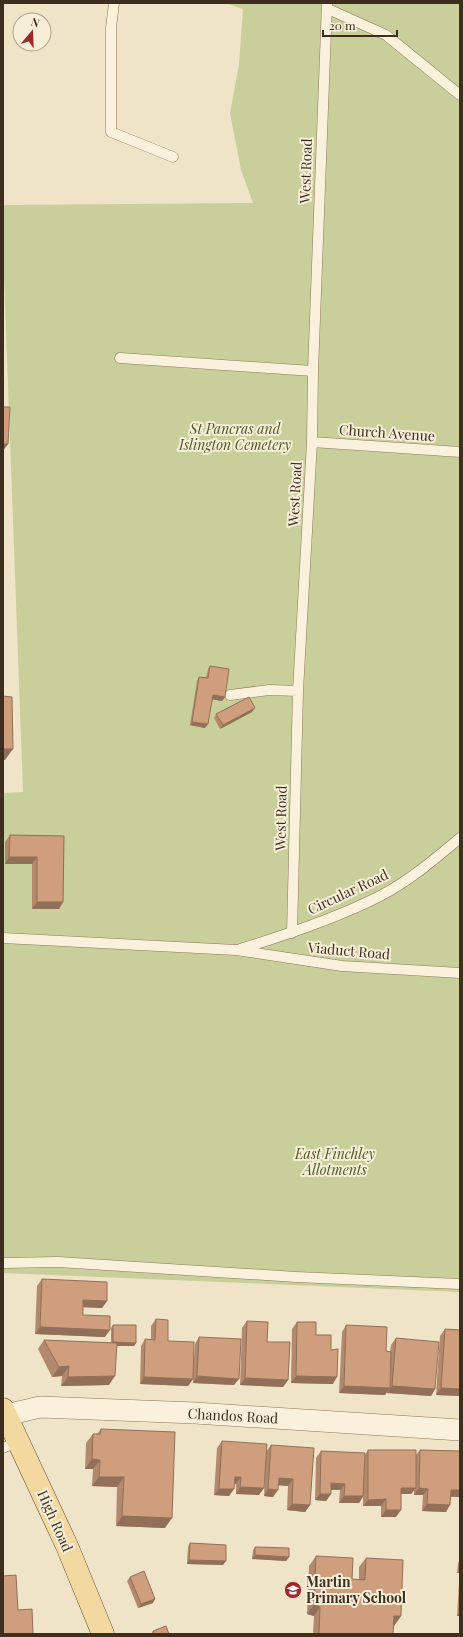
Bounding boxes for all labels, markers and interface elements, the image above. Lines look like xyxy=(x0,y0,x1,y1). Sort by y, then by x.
north arrow xyxy=(12,12,52,52)
scale bar xyxy=(323,12,397,38)
text: N xyxy=(29,14,42,30)
text: 20 m xyxy=(329,17,356,33)
street label: West Road xyxy=(295,138,316,205)
park label: St Pancras and Islington Cemetery xyxy=(178,419,291,454)
street label: Church Avenue xyxy=(338,420,436,445)
street label: West Road xyxy=(283,461,306,528)
street label: West Road xyxy=(270,785,291,852)
street label: Circular Road xyxy=(304,865,391,919)
street label: Viaduct Road xyxy=(306,937,391,964)
park label: East Finchley Allotments xyxy=(294,1144,375,1179)
street label: Chandos Road xyxy=(187,1404,279,1427)
street label: High Road xyxy=(33,1487,77,1555)
place label: Martin Primary School xyxy=(306,1572,407,1607)
school or university icon: Martin Primary School xyxy=(283,1580,303,1600)

